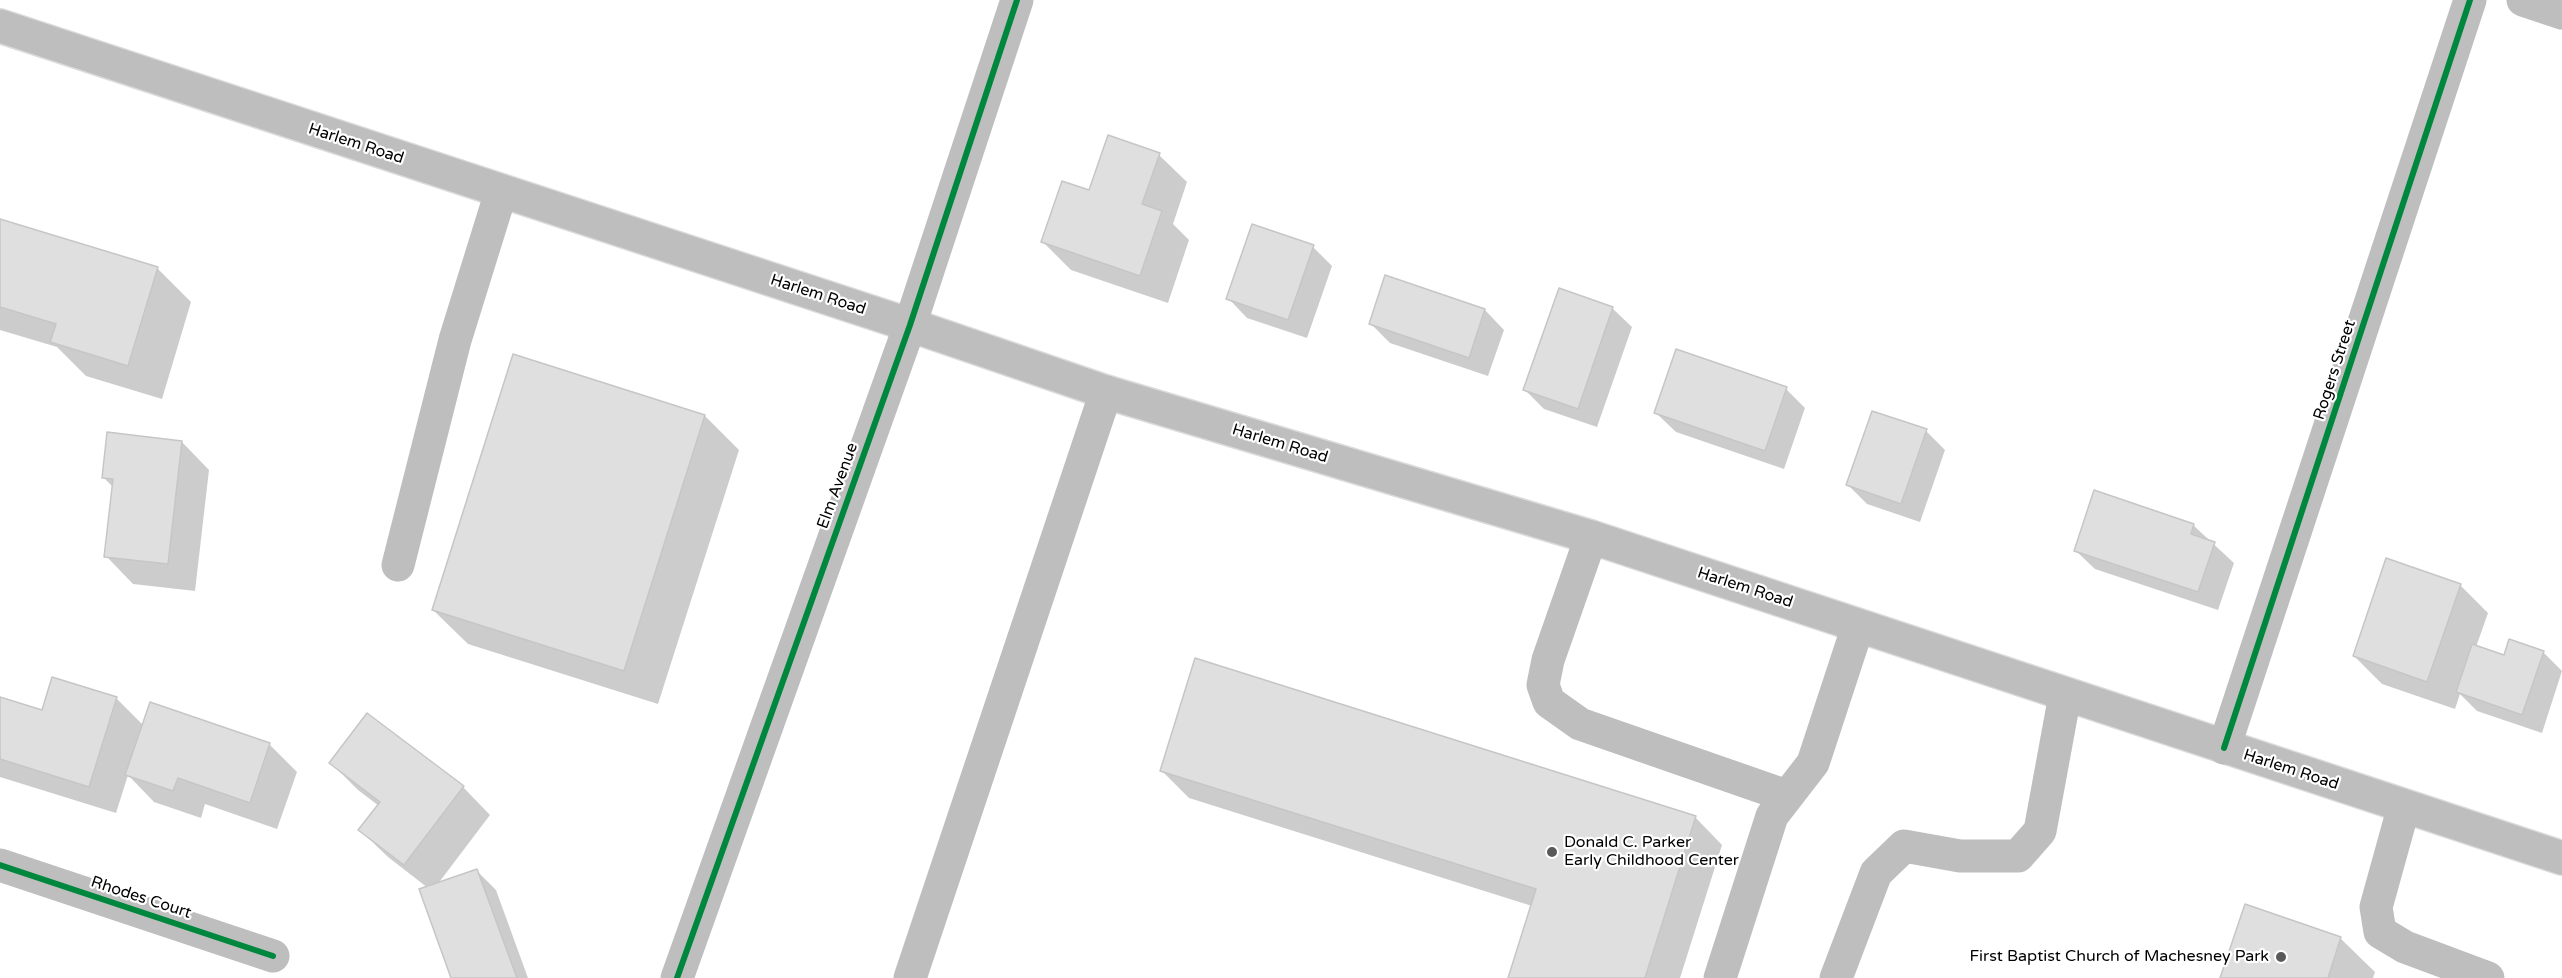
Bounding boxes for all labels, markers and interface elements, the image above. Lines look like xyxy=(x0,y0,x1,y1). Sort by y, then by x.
street label: Harlem Road xyxy=(306,120,406,168)
street label: Harlem Road xyxy=(768,271,868,319)
street label: Rogers Street xyxy=(2310,318,2360,422)
street label: Harlem Road xyxy=(1230,420,1330,468)
street label: Elm Avenue xyxy=(814,440,862,532)
street label: Harlem Road xyxy=(1695,564,1795,612)
street label: Harlem Road xyxy=(2241,746,2341,794)
place label: Donald C. Parker Early Childhood Center xyxy=(1564,833,1739,871)
marker: Donald C. Parker Early Childhood Center xyxy=(1545,845,1559,859)
street label: Rhodes Court xyxy=(88,873,194,923)
place label: First Baptist Church of Machesney Park xyxy=(1969,947,2269,967)
marker: First Baptist Church of Machesney Park xyxy=(2274,950,2288,964)

